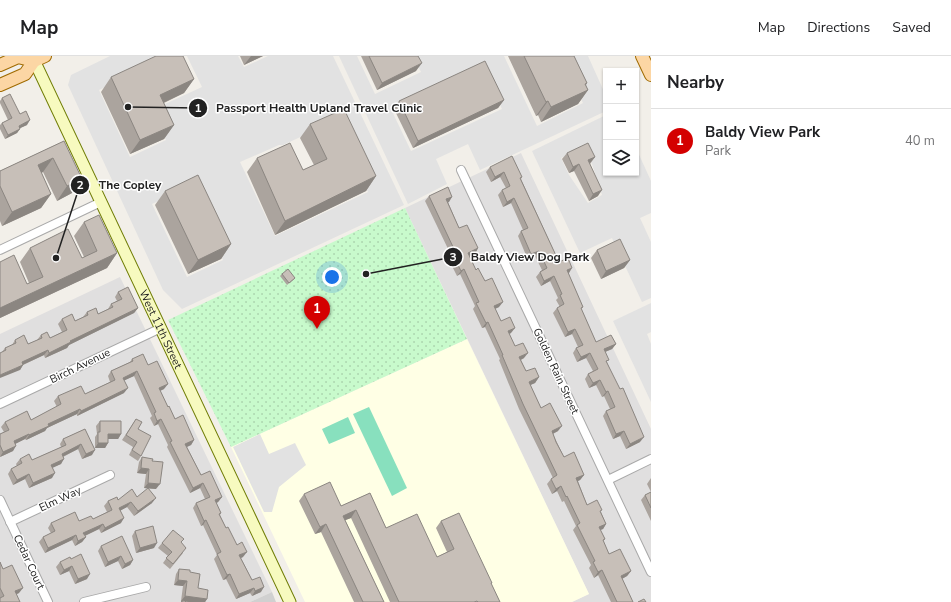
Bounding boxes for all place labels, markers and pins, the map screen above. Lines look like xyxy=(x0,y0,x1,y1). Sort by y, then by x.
callout: Passport Health Upland Travel Clinic xyxy=(188,96,430,120)
callout: The Copley xyxy=(70,173,169,197)
callout: Baldy View Dog Park xyxy=(443,245,598,269)
pin: 1 xyxy=(304,296,330,329)

